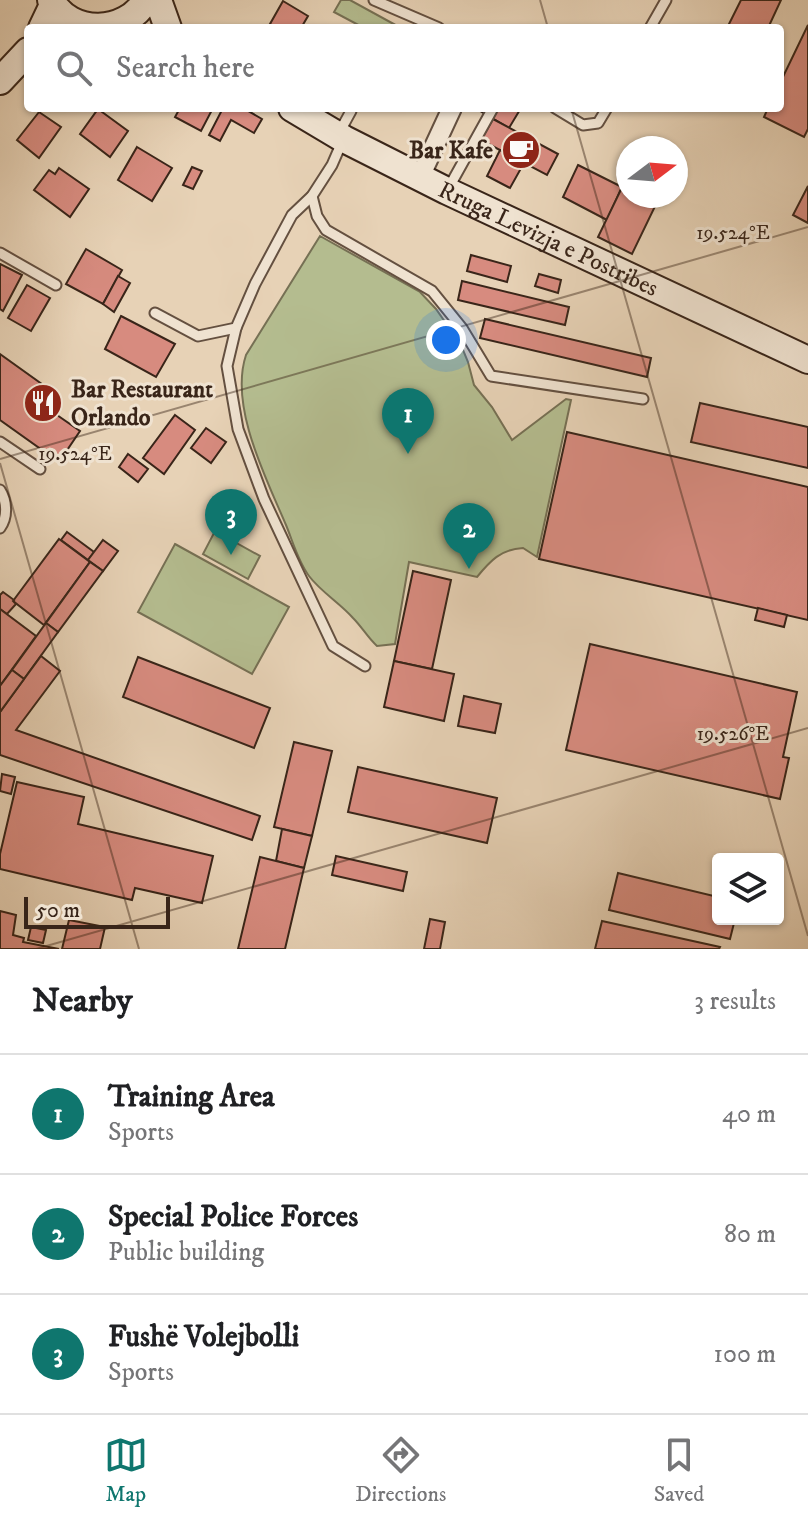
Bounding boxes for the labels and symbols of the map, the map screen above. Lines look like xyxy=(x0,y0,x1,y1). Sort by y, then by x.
cafe icon: Bar Kafe xyxy=(500,129,542,171)
place label: Bar Kafe xyxy=(409,136,493,166)
north arrow xyxy=(616,136,688,208)
street label: Rruga Levizja e Postribes xyxy=(433,175,663,304)
text: 19.524°E xyxy=(696,221,770,246)
your location xyxy=(426,320,466,360)
place label: Bar Restaurant Orlando xyxy=(71,375,213,433)
restaurant icon: Bar Restaurant Orlando xyxy=(22,382,64,424)
pin: 1 xyxy=(382,388,434,454)
text: 19.524°E xyxy=(38,442,112,467)
pin: 3 xyxy=(205,489,257,555)
pin: 2 xyxy=(443,503,495,569)
text: 19.526°E xyxy=(697,722,769,747)
scale bar xyxy=(24,893,170,929)

